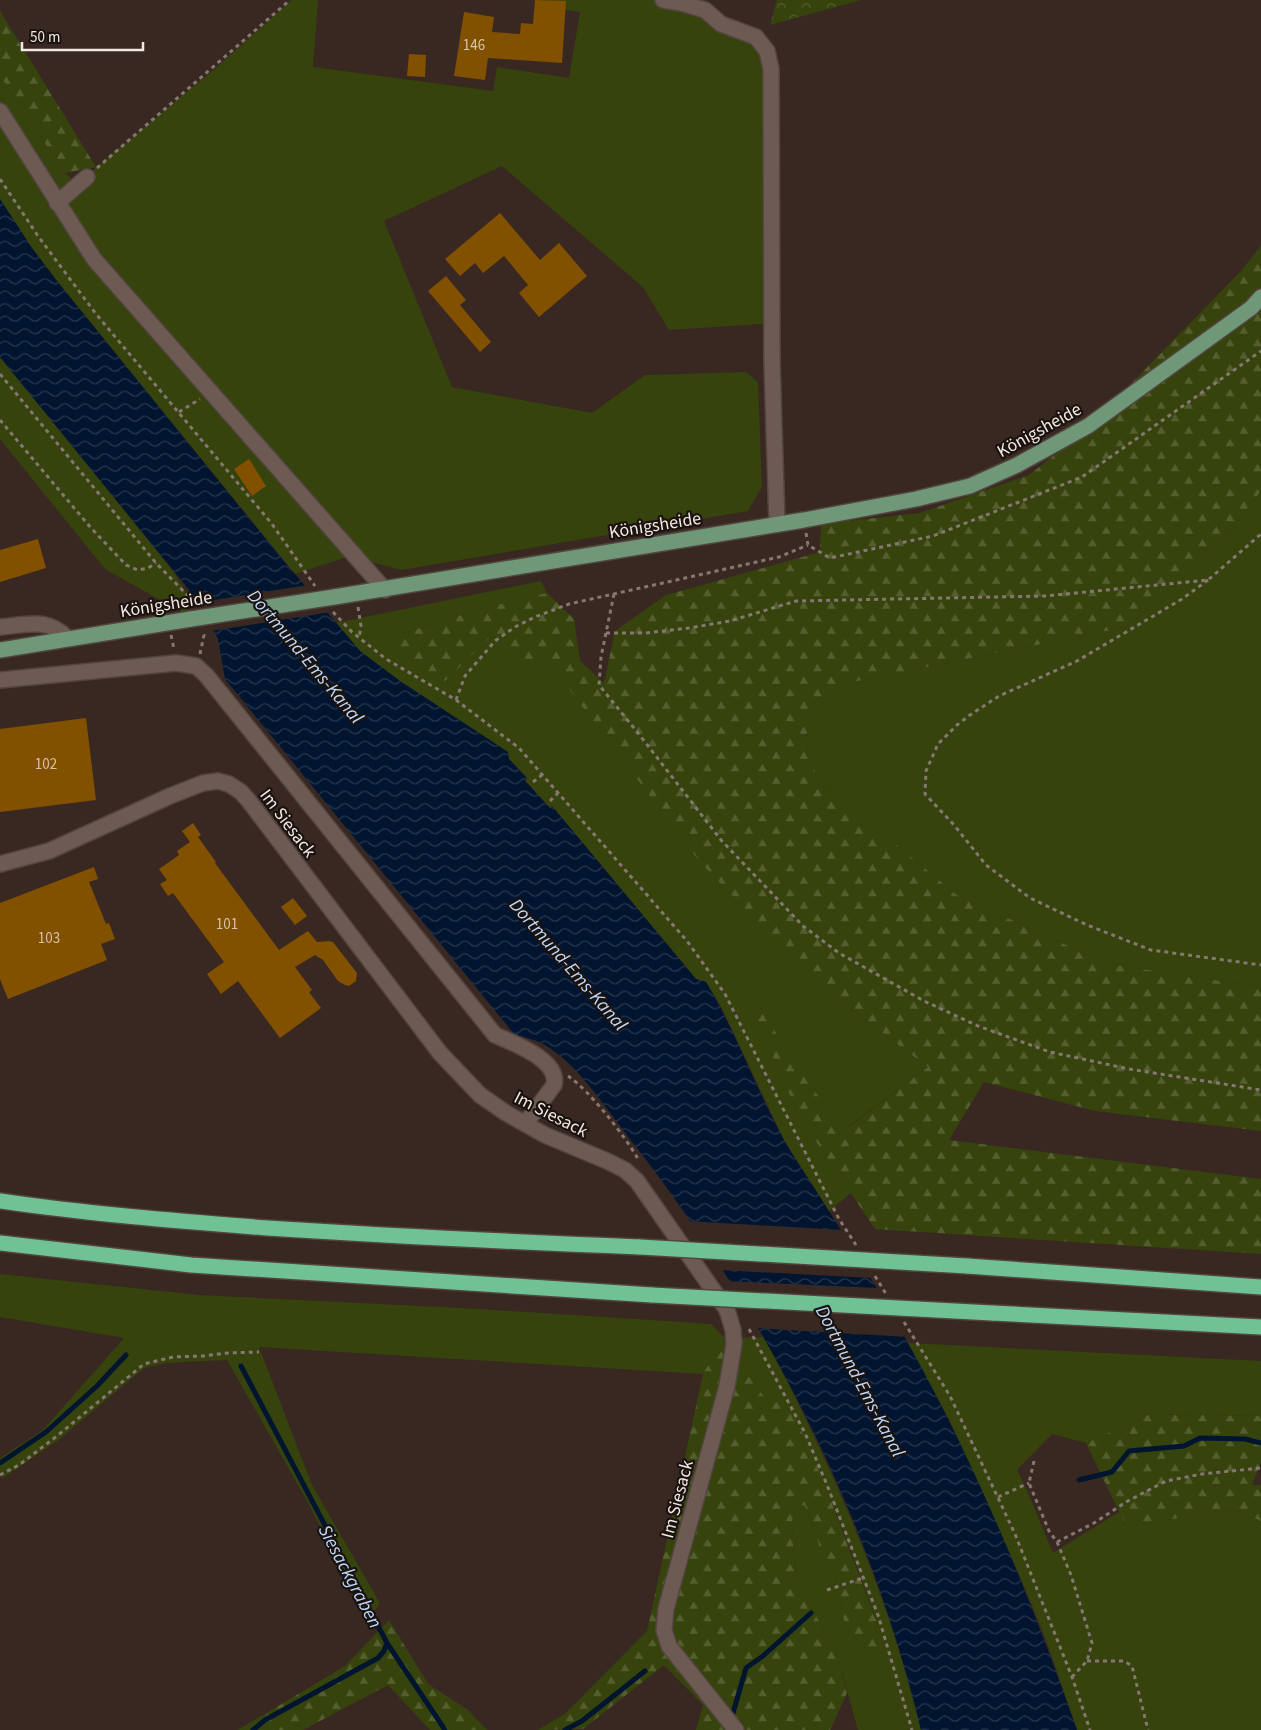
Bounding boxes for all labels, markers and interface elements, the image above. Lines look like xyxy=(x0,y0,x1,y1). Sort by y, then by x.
scale bar xyxy=(22,20,144,52)
text: 50 m xyxy=(30,27,60,48)
house number: 146 xyxy=(463,35,485,56)
street label: Königsheide xyxy=(993,397,1086,464)
street label: Königsheide xyxy=(607,506,703,545)
water label: Dortmund-Ems-Kanal xyxy=(240,584,369,730)
street label: Königsheide xyxy=(118,585,214,624)
house number: 102 xyxy=(35,754,57,775)
street label: Im Siesack xyxy=(254,784,322,863)
water label: Dortmund-Ems-Kanal xyxy=(503,893,633,1038)
house number: 101 xyxy=(216,914,238,935)
house number: 103 xyxy=(38,928,60,949)
street label: Im Siesack xyxy=(509,1085,592,1144)
water label: Dortmund-Ems-Kanal xyxy=(808,1301,911,1463)
street label: Im Siesack xyxy=(655,1457,700,1541)
water label: Siesackgraben xyxy=(311,1520,388,1633)

